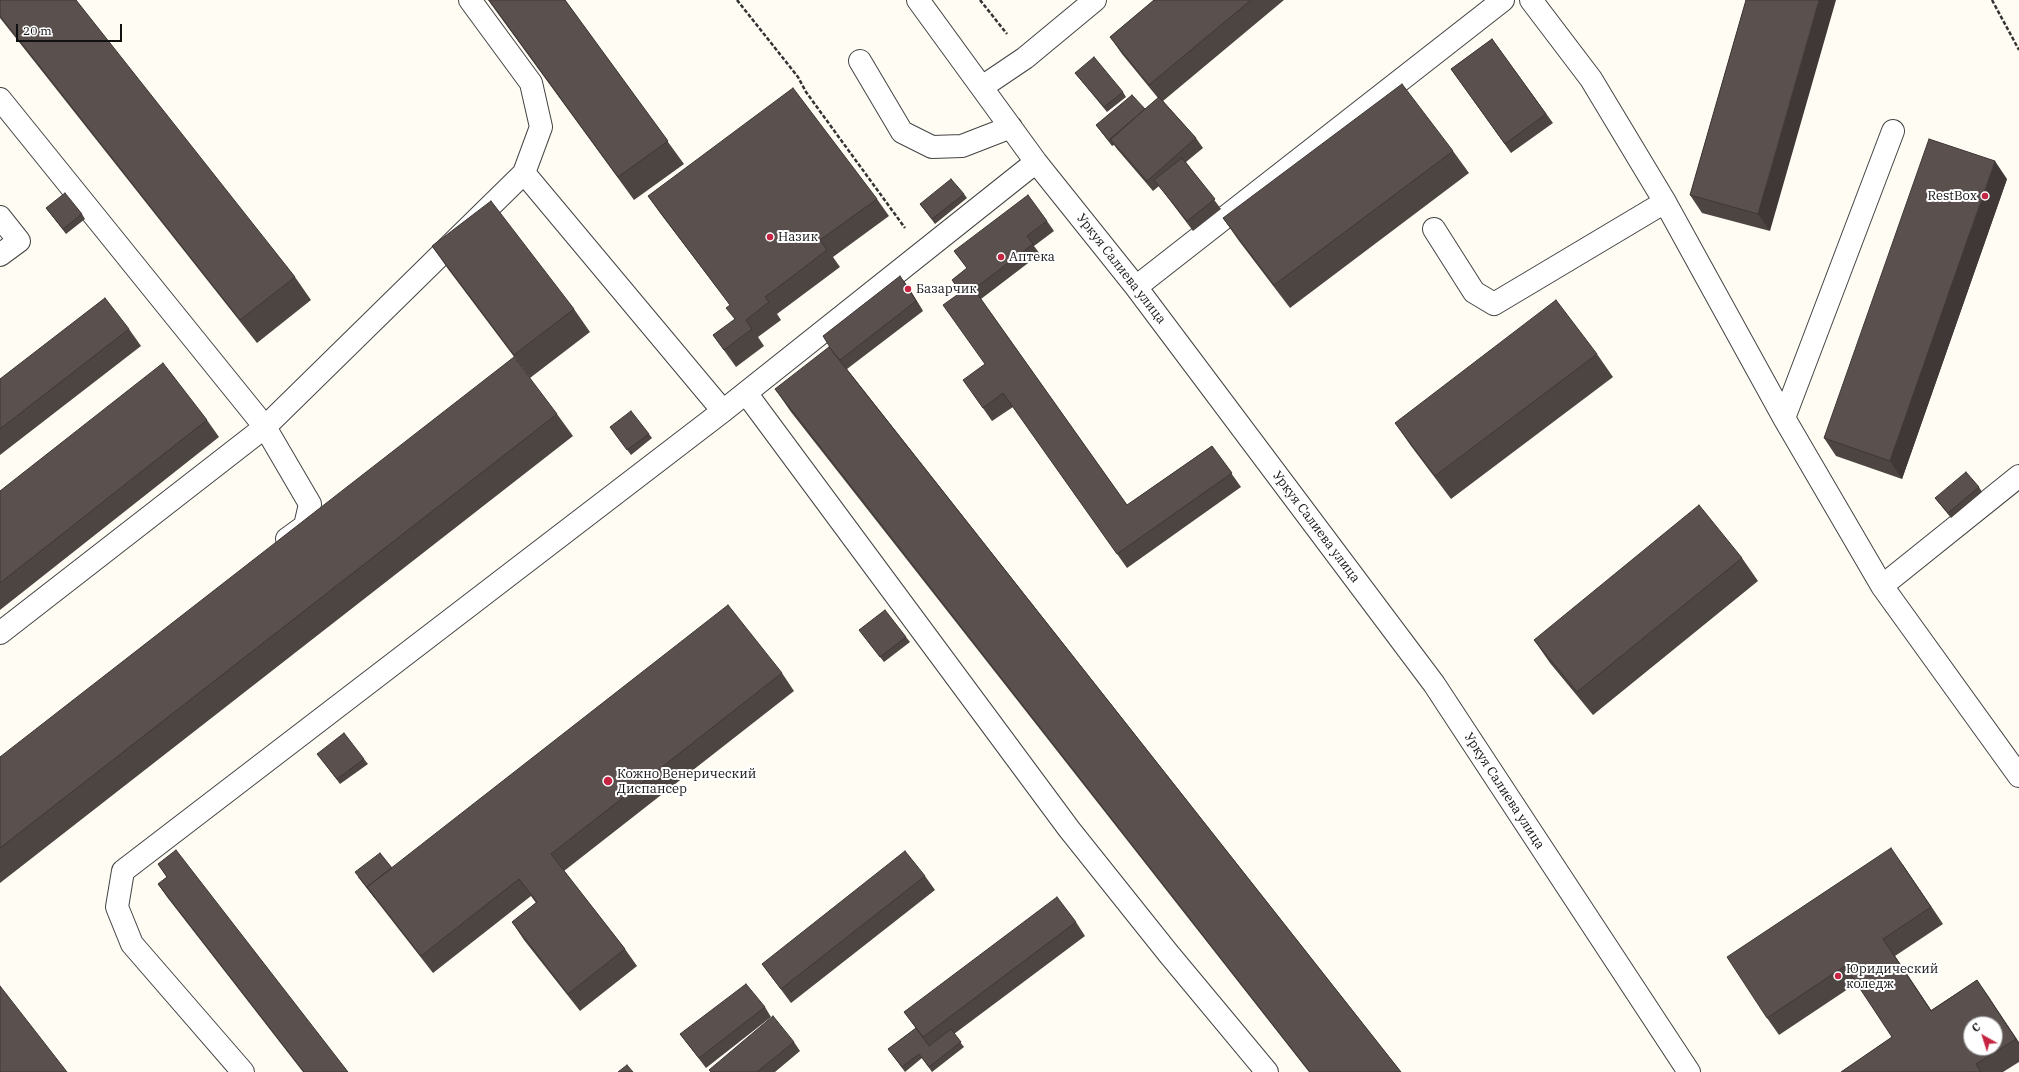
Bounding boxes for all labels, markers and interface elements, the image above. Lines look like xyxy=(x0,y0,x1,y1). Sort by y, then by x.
scale bar xyxy=(18,16,124,42)
text: 20 m xyxy=(23,23,52,38)
place label: RestBox xyxy=(1928,188,1977,204)
marker: RestBox xyxy=(1980,191,1990,201)
street label: Уркуя Салиева улица xyxy=(1073,211,1169,327)
place label: Назик xyxy=(778,229,818,245)
marker: Назик xyxy=(765,232,775,242)
place label: Аптека xyxy=(1009,249,1055,265)
marker: Аптека xyxy=(996,252,1006,262)
place label: Базарчик xyxy=(916,281,977,297)
marker: Базарчик xyxy=(903,284,913,294)
street label: Уркуя Салиева улица xyxy=(1269,468,1363,586)
street label: Уркуя Салиева улица xyxy=(1461,730,1547,852)
place label: Кожно Венерический Диспансер xyxy=(617,766,756,797)
marker: Кожно Венерический Диспансер xyxy=(602,775,614,787)
place label: Юридический коледж xyxy=(1846,961,1938,992)
marker: Юридический коледж xyxy=(1833,971,1843,981)
north arrow xyxy=(1963,1016,2003,1056)
text: С xyxy=(1969,1020,1983,1035)

